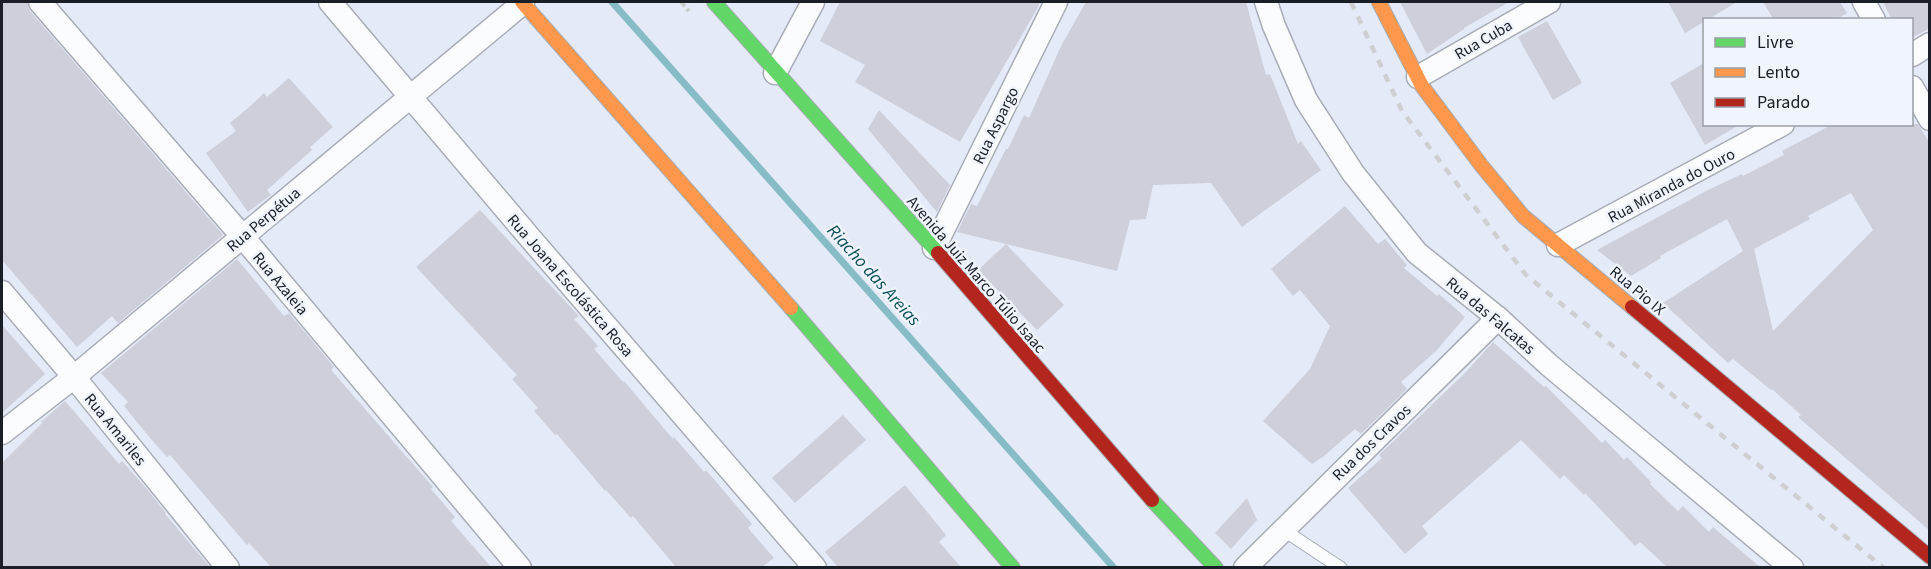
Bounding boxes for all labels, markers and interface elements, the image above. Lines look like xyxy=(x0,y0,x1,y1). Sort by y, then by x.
street label: Rua Cuba xyxy=(1451,14,1516,65)
legend xyxy=(1703,18,1913,126)
text: Livre xyxy=(1757,30,1794,55)
text: Lento xyxy=(1757,60,1800,85)
street label: Rua Aspargo xyxy=(968,83,1024,168)
text: Parado xyxy=(1757,90,1810,115)
street label: Rua Miranda do Ouro xyxy=(1604,143,1739,229)
street label: Rua Perpétua xyxy=(222,182,305,257)
street label: Avenida Juiz Marco Túlio Isaac xyxy=(902,191,1051,358)
street label: Rua Joana Escolástica Rosa xyxy=(502,210,638,362)
water label: Riacho das Areias xyxy=(821,219,926,332)
street label: Rua Azaleia xyxy=(247,247,313,320)
street label: Rua Pio IX xyxy=(1605,261,1670,321)
street label: Rua das Falcatas xyxy=(1441,272,1540,360)
street label: Rua Amariles xyxy=(79,389,151,471)
street label: Rua dos Cravos xyxy=(1328,399,1416,486)

